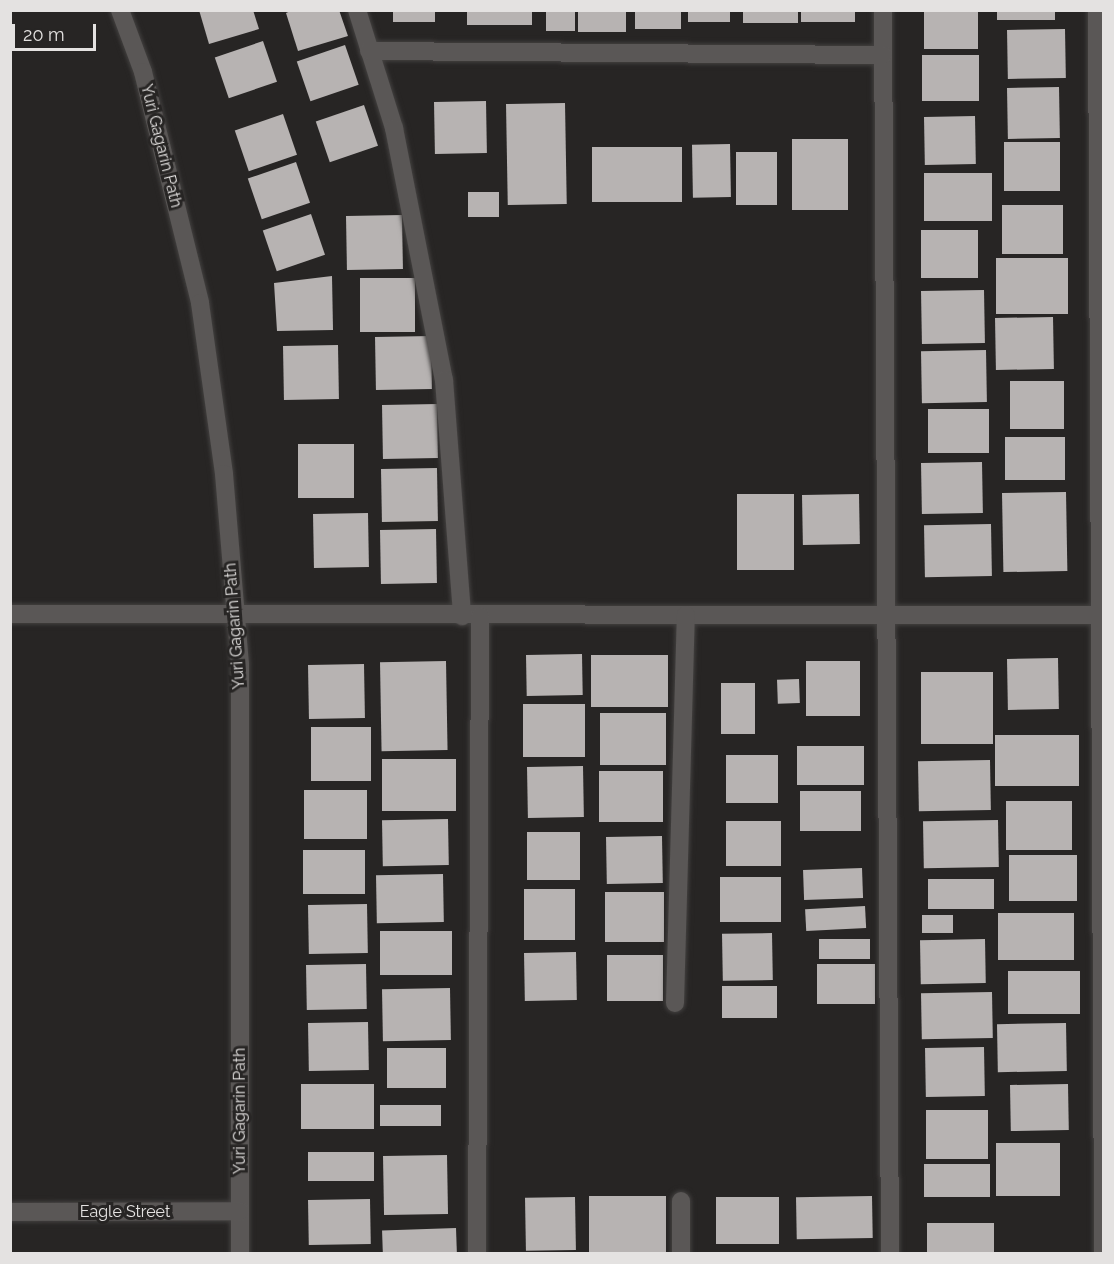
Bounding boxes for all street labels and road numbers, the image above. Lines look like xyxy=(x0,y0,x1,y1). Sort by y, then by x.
street label: Yuri Gagarin Path xyxy=(136,82,186,210)
street label: Yuri Gagarin Path xyxy=(221,562,249,690)
street label: Yuri Gagarin Path xyxy=(230,1048,250,1174)
street label: Eagle Street xyxy=(80,1202,170,1222)

